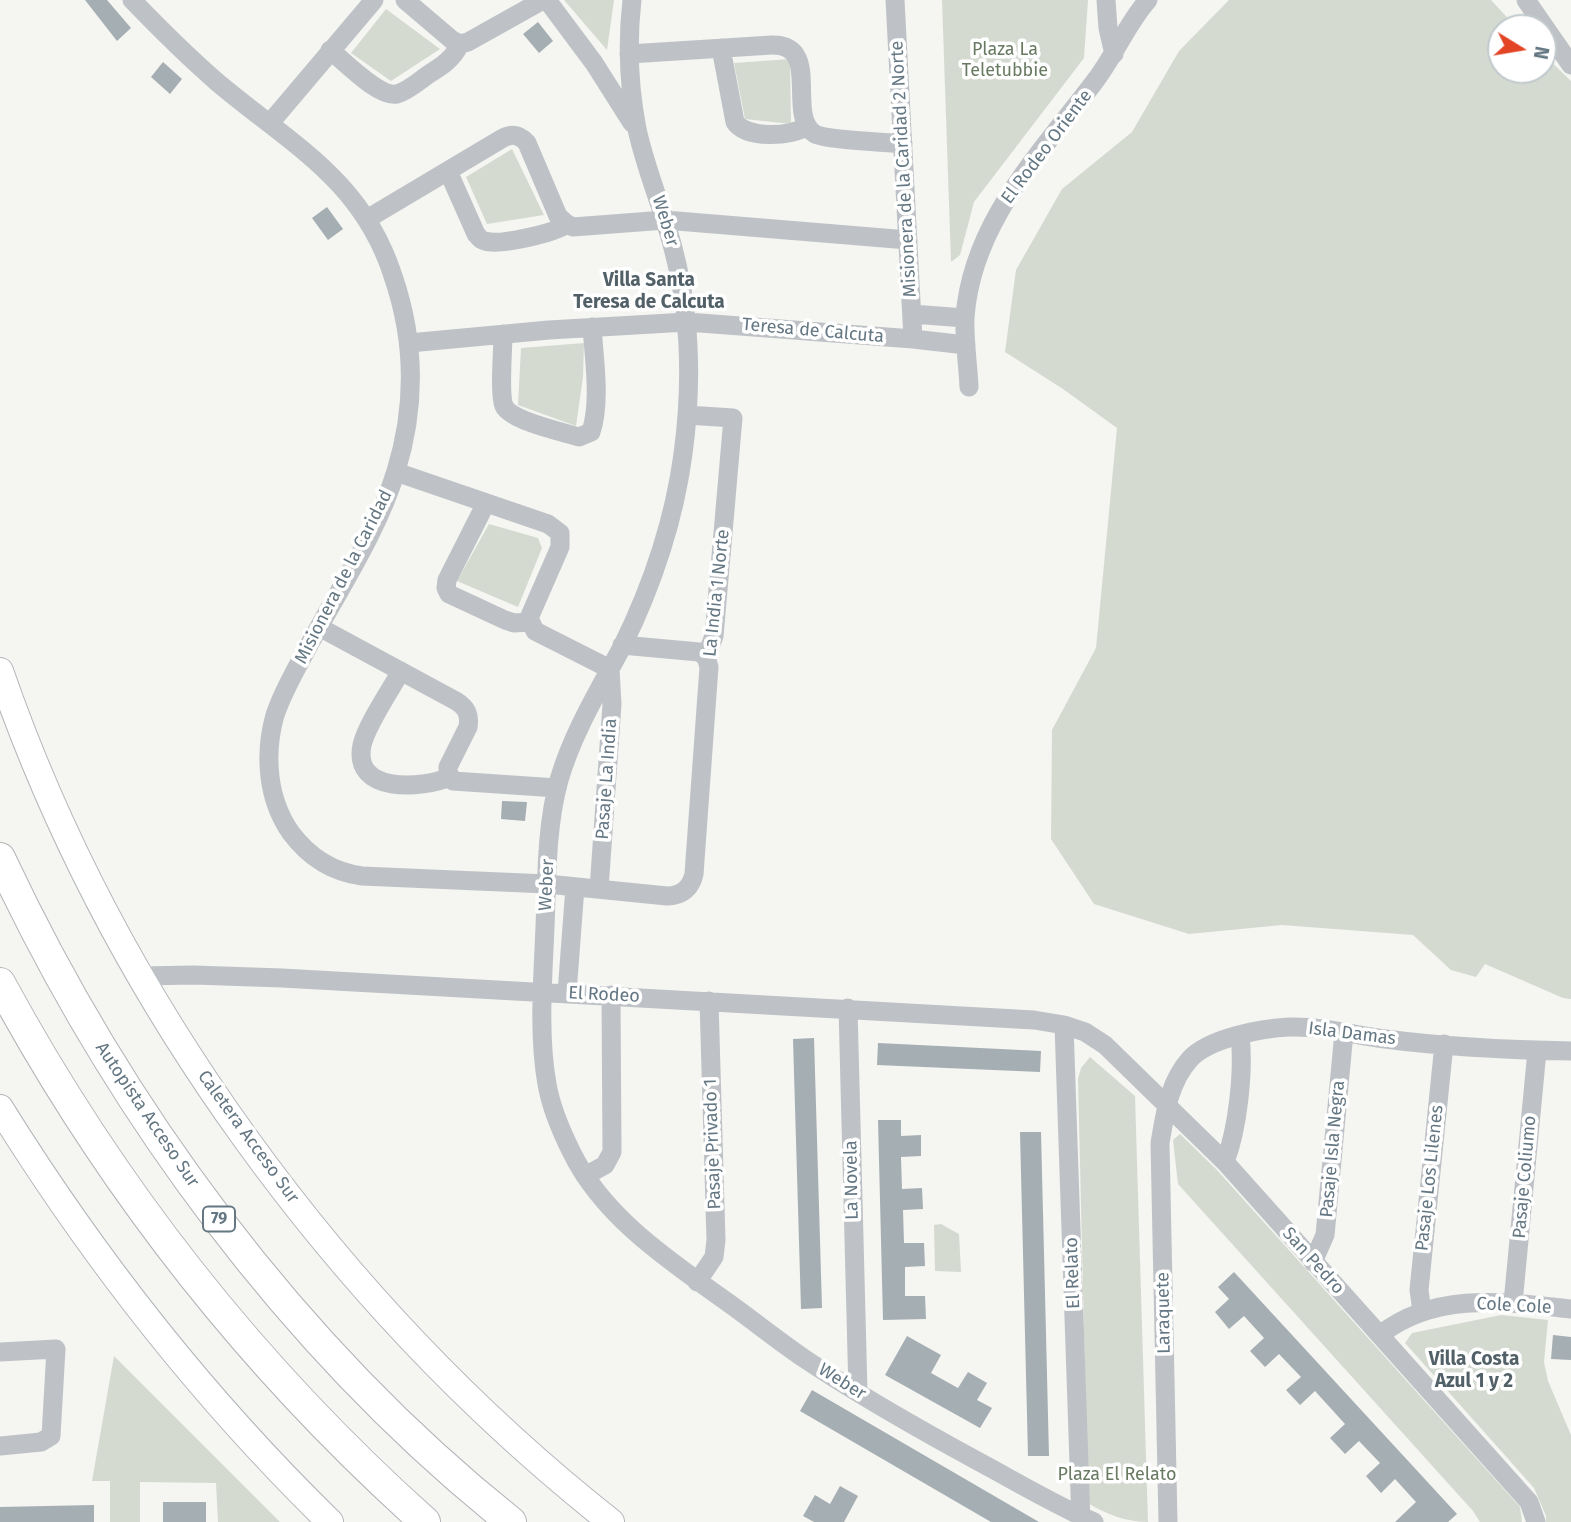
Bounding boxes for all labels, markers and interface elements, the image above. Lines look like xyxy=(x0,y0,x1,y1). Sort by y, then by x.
north arrow xyxy=(1487,14,1557,84)
park label: Plaza La Teletubbie xyxy=(962,39,1048,82)
street label: Misionera de la Caridad 2 Norte xyxy=(886,40,922,298)
text: N xyxy=(1529,44,1554,61)
street label: El Rodeo Oriente xyxy=(997,86,1097,208)
street label: Weber xyxy=(647,193,683,249)
district label: Villa Santa Teresa de Calcuta xyxy=(573,270,725,314)
street label: Teresa de Calcuta xyxy=(741,314,885,348)
street label: Misionera de la Caridad xyxy=(291,486,397,668)
street label: La India 1 Norte xyxy=(700,528,734,658)
street label: Pasaje La India xyxy=(592,718,622,840)
street label: Weber xyxy=(535,858,559,912)
street label: El Rodeo xyxy=(568,982,640,1008)
street label: Isla Damas xyxy=(1307,1018,1397,1050)
street label: Autopista Acceso Sur xyxy=(90,1038,204,1192)
street label: Caletera Acceso Sur xyxy=(193,1066,303,1208)
street label: Pasaje Privado 1 xyxy=(700,1078,726,1210)
street label: Pasaje Isla Negra xyxy=(1316,1080,1350,1218)
street label: Pasaje Los Lilenes xyxy=(1412,1104,1448,1252)
street label: Pasaje Coliumo xyxy=(1509,1115,1541,1239)
street label: La Novela xyxy=(841,1140,863,1220)
road number: 79 xyxy=(203,1206,235,1232)
street label: San Pedro xyxy=(1277,1223,1349,1299)
street label: El Relato xyxy=(1061,1237,1085,1309)
street label: Laraquete xyxy=(1152,1272,1176,1354)
street label: Cole Cole xyxy=(1476,1293,1552,1319)
district label: Villa Costa Azul 1 y 2 xyxy=(1429,1349,1519,1393)
street label: Weber xyxy=(814,1359,870,1405)
park label: Plaza El Relato xyxy=(1057,1464,1177,1486)

